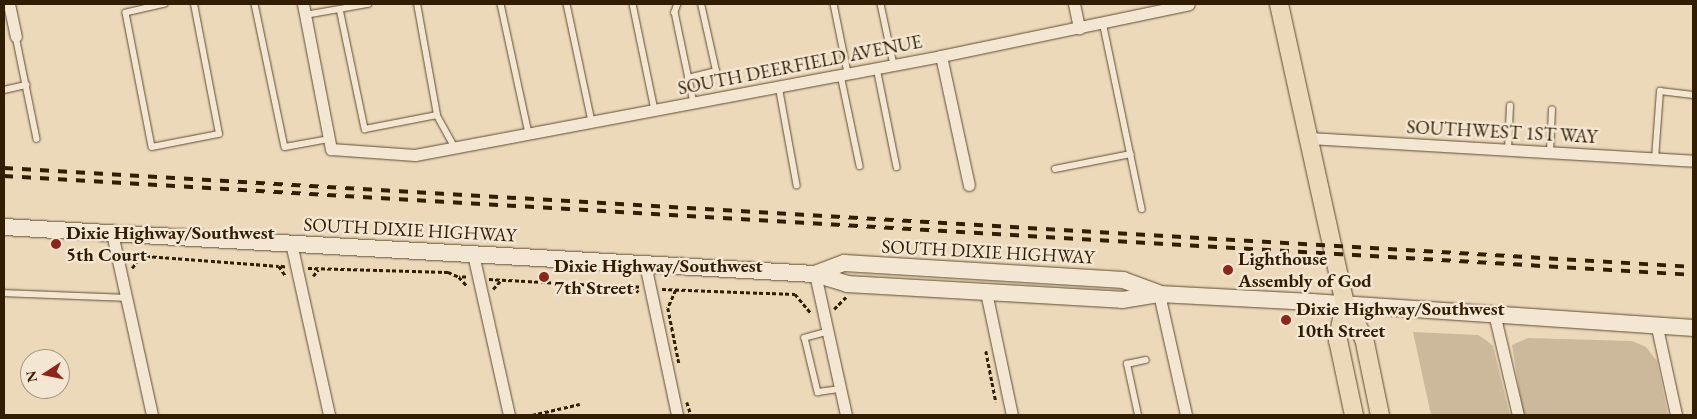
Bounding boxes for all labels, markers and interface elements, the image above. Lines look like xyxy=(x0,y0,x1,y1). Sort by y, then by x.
street label: SOUTH DEERFIELD AVENUE xyxy=(676,30,924,100)
street label: SOUTHWEST 1ST WAY xyxy=(1406,116,1598,148)
street label: SOUTH DIXIE HIGHWAY xyxy=(303,213,517,247)
place label: Dixie Highway/Southwest 5th Court xyxy=(66,222,275,266)
street label: SOUTH DIXIE HIGHWAY xyxy=(881,235,1095,269)
marker: Dixie Highway/Southwest 5th Court xyxy=(50,238,62,250)
place label: Lighthouse Assembly of God xyxy=(1238,248,1372,292)
place label: Dixie Highway/Southwest 7th Street xyxy=(554,255,763,299)
marker: Lighthouse Assembly of God xyxy=(1222,264,1234,276)
marker: Dixie Highway/Southwest 7th Street xyxy=(538,271,550,283)
place label: Dixie Highway/Southwest 10th Street xyxy=(1296,298,1505,342)
marker: Dixie Highway/Southwest 10th Street xyxy=(1280,314,1292,326)
north arrow xyxy=(20,349,70,399)
text: N xyxy=(21,369,41,384)

